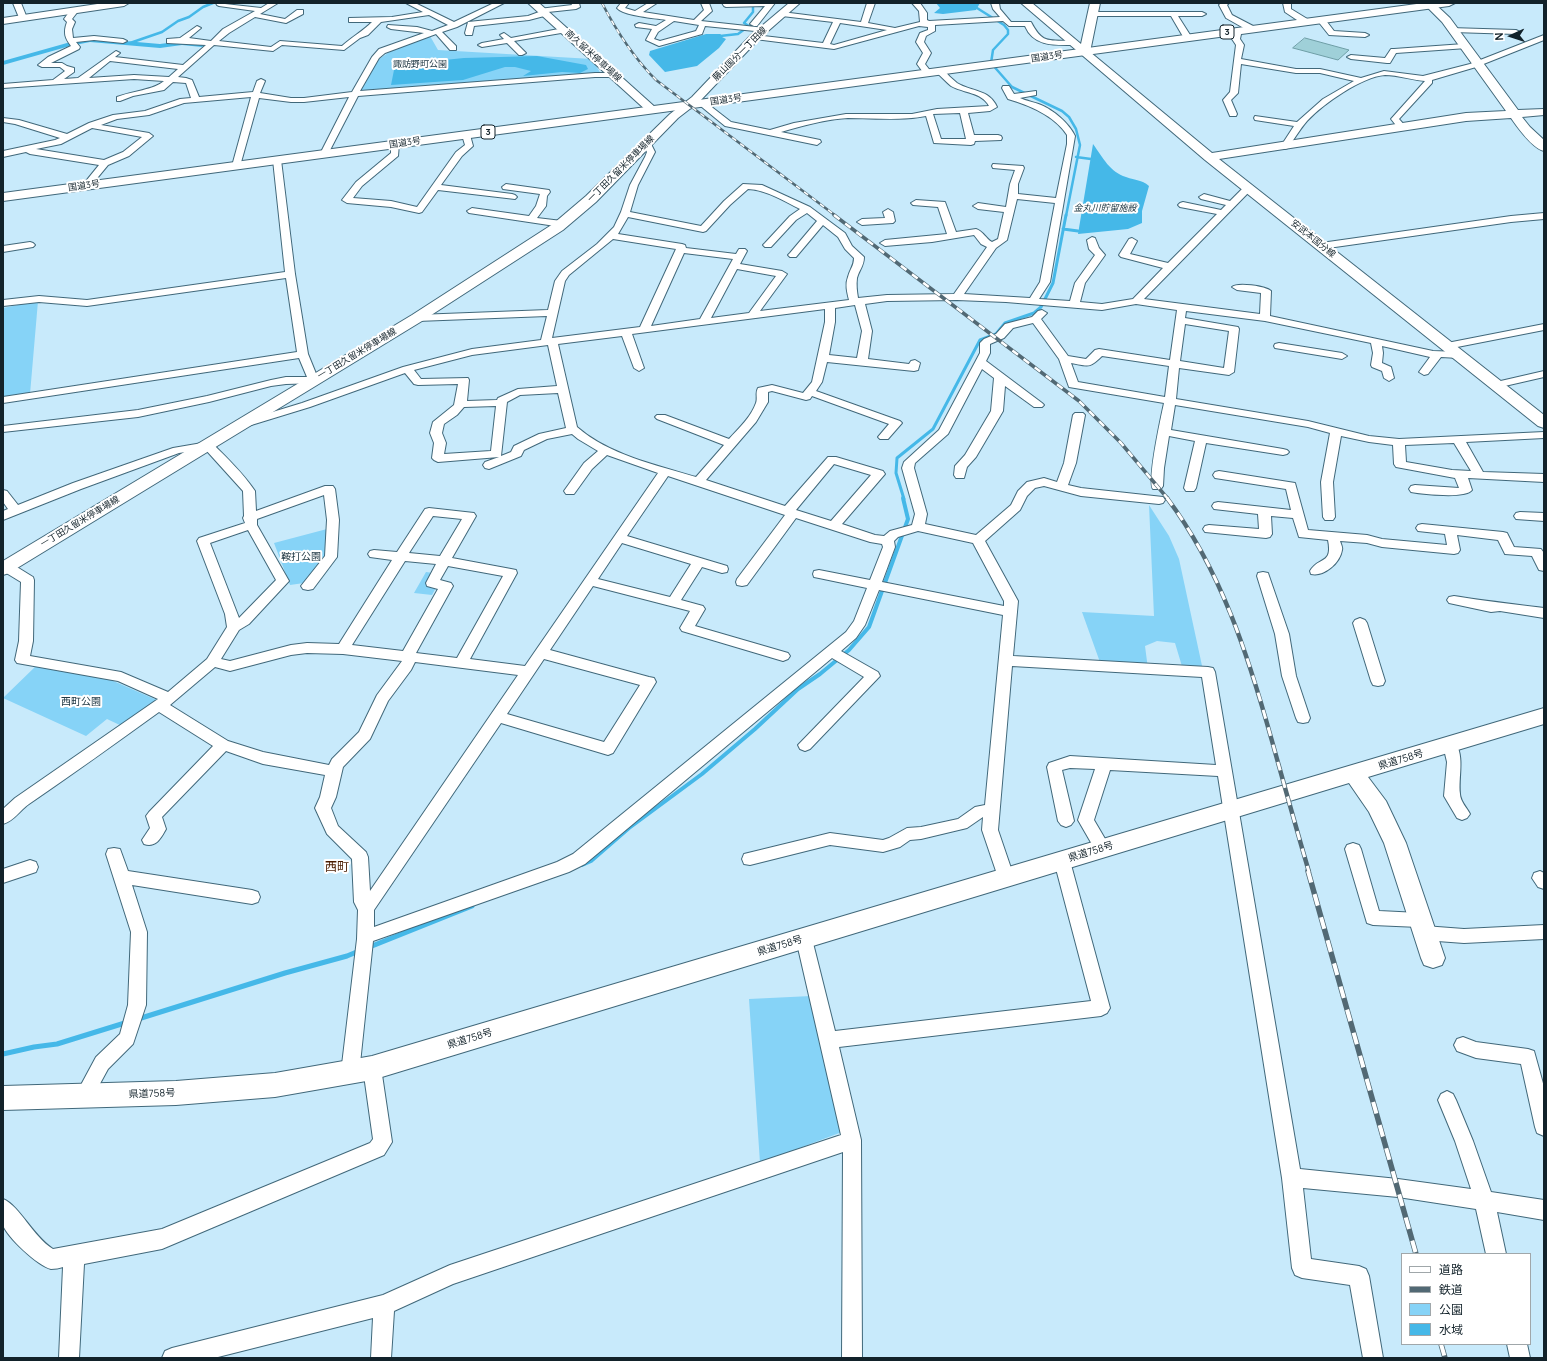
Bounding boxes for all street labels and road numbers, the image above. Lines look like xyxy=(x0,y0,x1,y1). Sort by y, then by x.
street label: 藤山国分一丁田線 xyxy=(711,25,769,83)
road number: 3 xyxy=(1220,25,1234,39)
street label: 南久留米停車場線 xyxy=(563,28,623,84)
street label: 国道3号 xyxy=(1030,49,1064,65)
street label: 国道3号 xyxy=(709,92,743,108)
road number: 3 xyxy=(481,125,495,139)
street label: 一丁田久留米停車場線 xyxy=(585,133,657,205)
street label: 国道3号 xyxy=(388,135,422,151)
street label: 国道3号 xyxy=(67,178,101,194)
street label: 安武本国分線 xyxy=(1289,218,1337,260)
street label: 一丁田久留米停車場線 xyxy=(316,326,398,382)
street label: 一丁田久留米停車場線 xyxy=(39,494,121,550)
street label: 県道758号 xyxy=(1377,747,1425,773)
street label: 県道758号 xyxy=(1067,839,1115,865)
street label: 県道758号 xyxy=(756,933,804,959)
street label: 県道758号 xyxy=(446,1026,494,1052)
street label: 県道758号 xyxy=(129,1087,175,1101)

